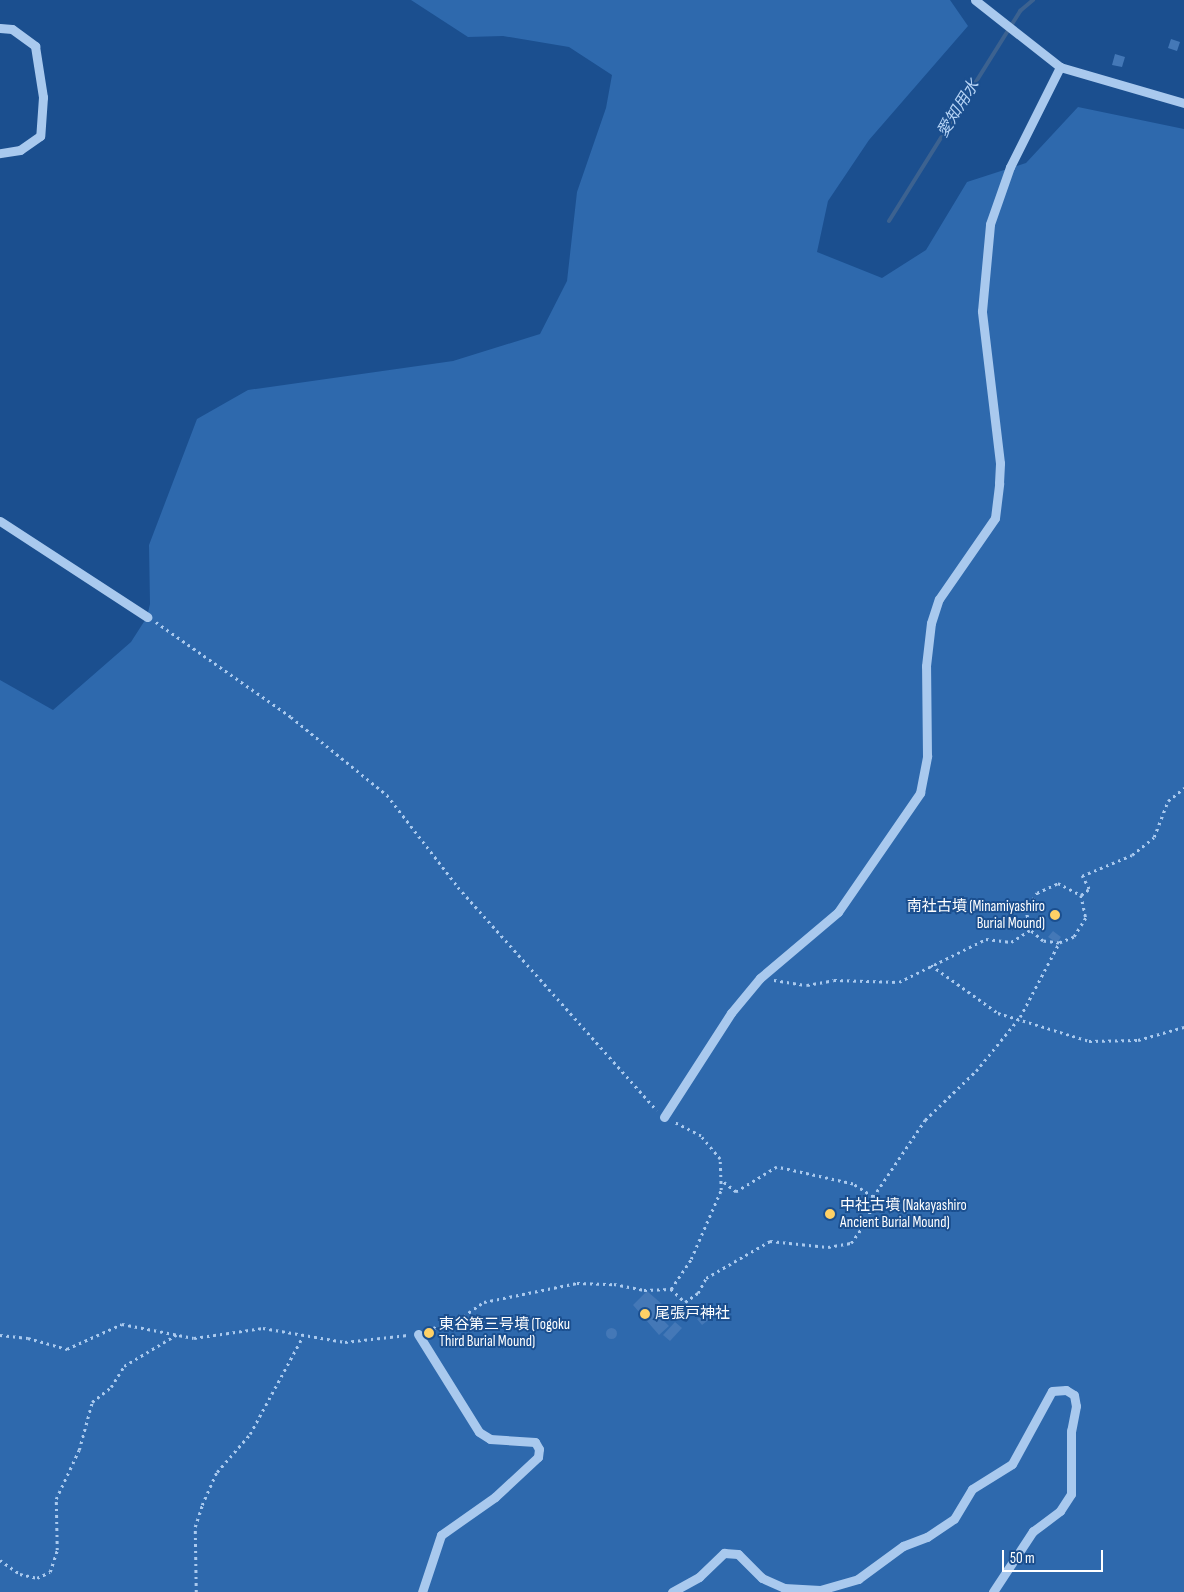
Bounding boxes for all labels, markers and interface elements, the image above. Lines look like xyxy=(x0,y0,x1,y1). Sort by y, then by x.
water label: 愛知用水 xyxy=(934,77,984,141)
place label: 南社古墳 (Minamiyashiro Burial Mound) xyxy=(907,897,1045,932)
marker: 南社古墳 (Minamiyashiro Burial Mound) xyxy=(1049,909,1061,921)
place label: 中社古墳 (Nakayashiro Ancient Burial Mound) xyxy=(840,1196,967,1231)
marker: 中社古墳 (Nakayashiro Ancient Burial Mound) xyxy=(824,1208,836,1220)
place label: 尾張戸神社 xyxy=(655,1305,730,1323)
marker: 尾張戸神社 xyxy=(639,1308,651,1320)
place label: 東谷第三号墳 (Togoku Third Burial Mound) xyxy=(439,1315,570,1350)
marker: 東谷第三号墳 (Togoku Third Burial Mound) xyxy=(423,1327,435,1339)
scale bar xyxy=(1004,1540,1105,1572)
text: 50 m xyxy=(1010,1549,1035,1568)

